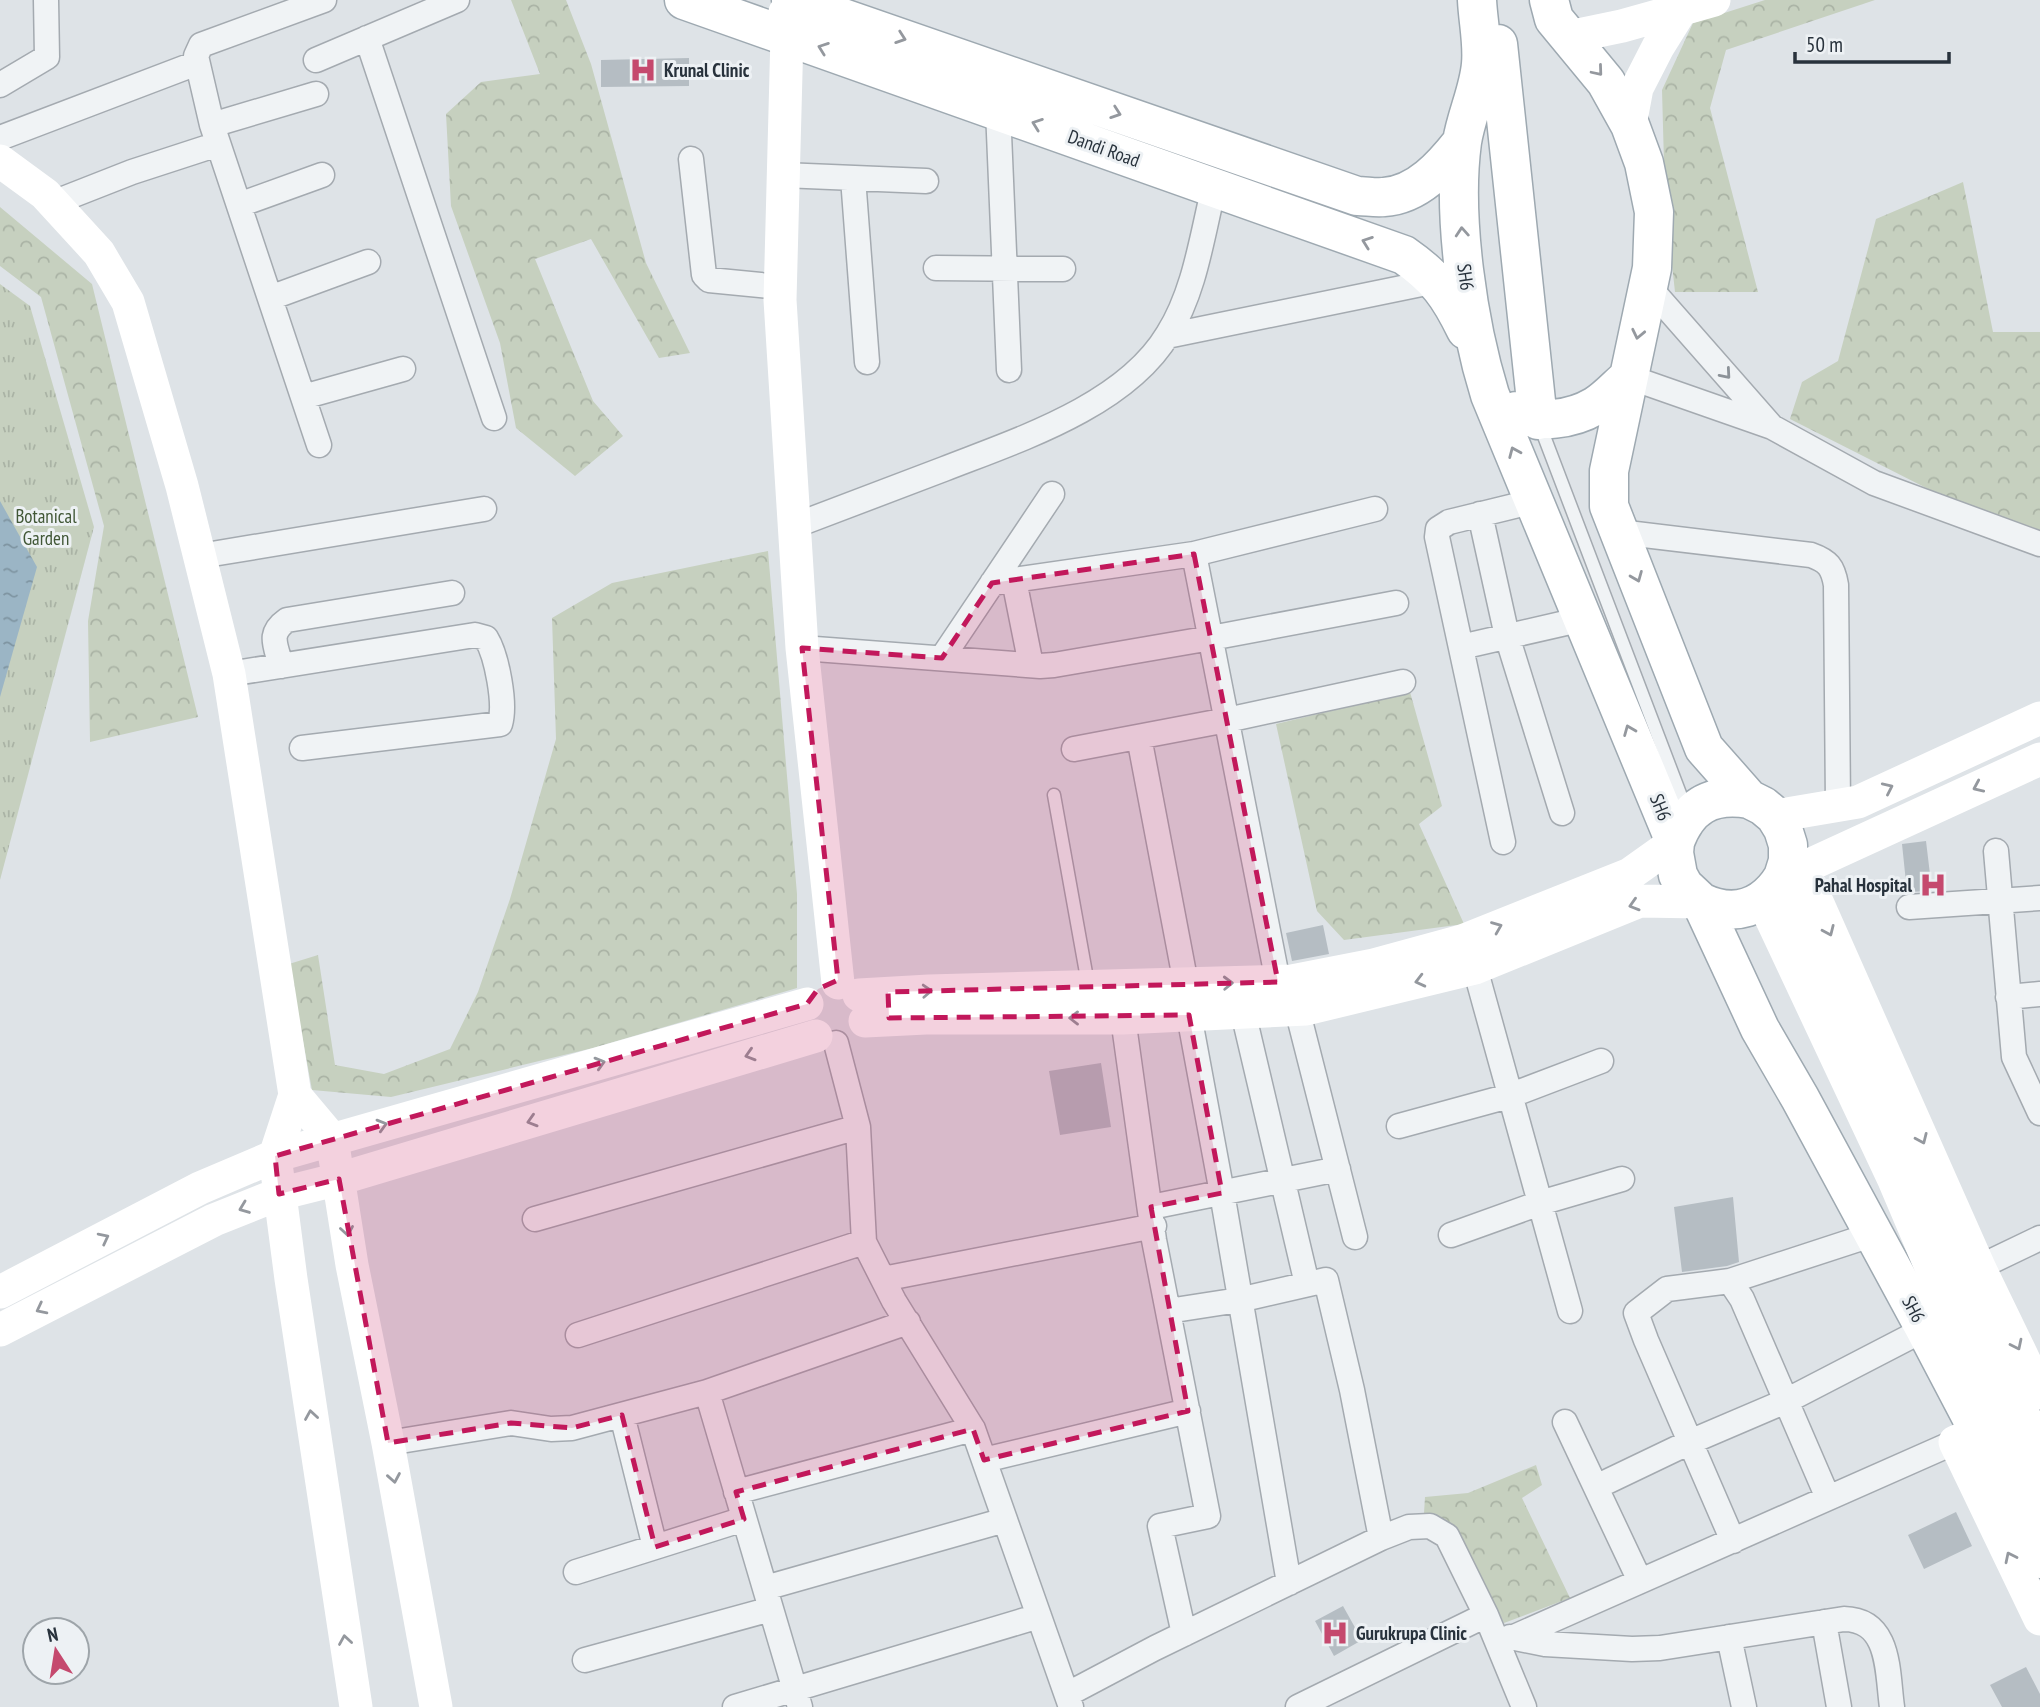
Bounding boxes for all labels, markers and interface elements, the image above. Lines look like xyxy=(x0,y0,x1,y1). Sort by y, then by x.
scale bar xyxy=(1795,21,1949,65)
one-way arrow xyxy=(895,30,907,44)
text: 50 m xyxy=(1806,31,1843,58)
one-way arrow xyxy=(817,42,829,56)
hospital icon: Krunal Clinic xyxy=(628,55,658,85)
place label: Krunal Clinic xyxy=(664,58,750,82)
one-way arrow xyxy=(1590,63,1602,76)
one-way arrow xyxy=(1110,105,1122,119)
one-way arrow xyxy=(1031,118,1043,132)
street label: Dandi Road xyxy=(1065,124,1143,172)
one-way arrow xyxy=(1455,227,1470,238)
one-way arrow xyxy=(1361,236,1373,250)
street label: SH6 xyxy=(1452,262,1480,292)
one-way arrow xyxy=(1632,328,1647,340)
one-way arrow xyxy=(1717,366,1730,379)
one-way arrow xyxy=(1508,447,1522,459)
park label: Botanical Garden xyxy=(15,504,77,550)
one-way arrow xyxy=(1628,571,1642,583)
one-way arrow xyxy=(1623,725,1637,738)
one-way arrow xyxy=(1973,779,1985,793)
one-way arrow xyxy=(1881,782,1893,796)
street label: SH6 xyxy=(1645,790,1677,824)
hospital icon: Pahal Hospital xyxy=(1918,870,1948,900)
place label: Pahal Hospital xyxy=(1815,873,1912,897)
one-way arrow xyxy=(1628,896,1640,911)
one-way arrow xyxy=(1490,921,1502,935)
one-way arrow xyxy=(1821,924,1835,936)
one-way arrow xyxy=(1414,973,1426,987)
one-way arrow xyxy=(1223,975,1234,991)
one-way arrow xyxy=(922,984,933,999)
one-way arrow xyxy=(1068,1010,1078,1026)
one-way arrow xyxy=(744,1047,756,1062)
one-way arrow xyxy=(594,1056,606,1071)
one-way arrow xyxy=(527,1112,539,1127)
one-way arrow xyxy=(375,1119,387,1133)
one-way arrow xyxy=(1914,1131,1928,1144)
one-way arrow xyxy=(239,1200,251,1214)
one-way arrow xyxy=(339,1225,354,1237)
one-way arrow xyxy=(97,1233,109,1247)
street label: SH6 xyxy=(1897,1292,1931,1326)
one-way arrow xyxy=(36,1301,48,1315)
one-way arrow xyxy=(2008,1338,2022,1350)
one-way arrow xyxy=(304,1409,319,1420)
one-way arrow xyxy=(386,1472,401,1484)
one-way arrow xyxy=(2005,1552,2019,1564)
north arrow xyxy=(21,1616,91,1686)
hospital icon: Gurukrupa Clinic xyxy=(1320,1618,1350,1648)
place label: Gurukrupa Clinic xyxy=(1356,1621,1467,1645)
text: N xyxy=(45,1622,60,1647)
one-way arrow xyxy=(338,1634,353,1645)

